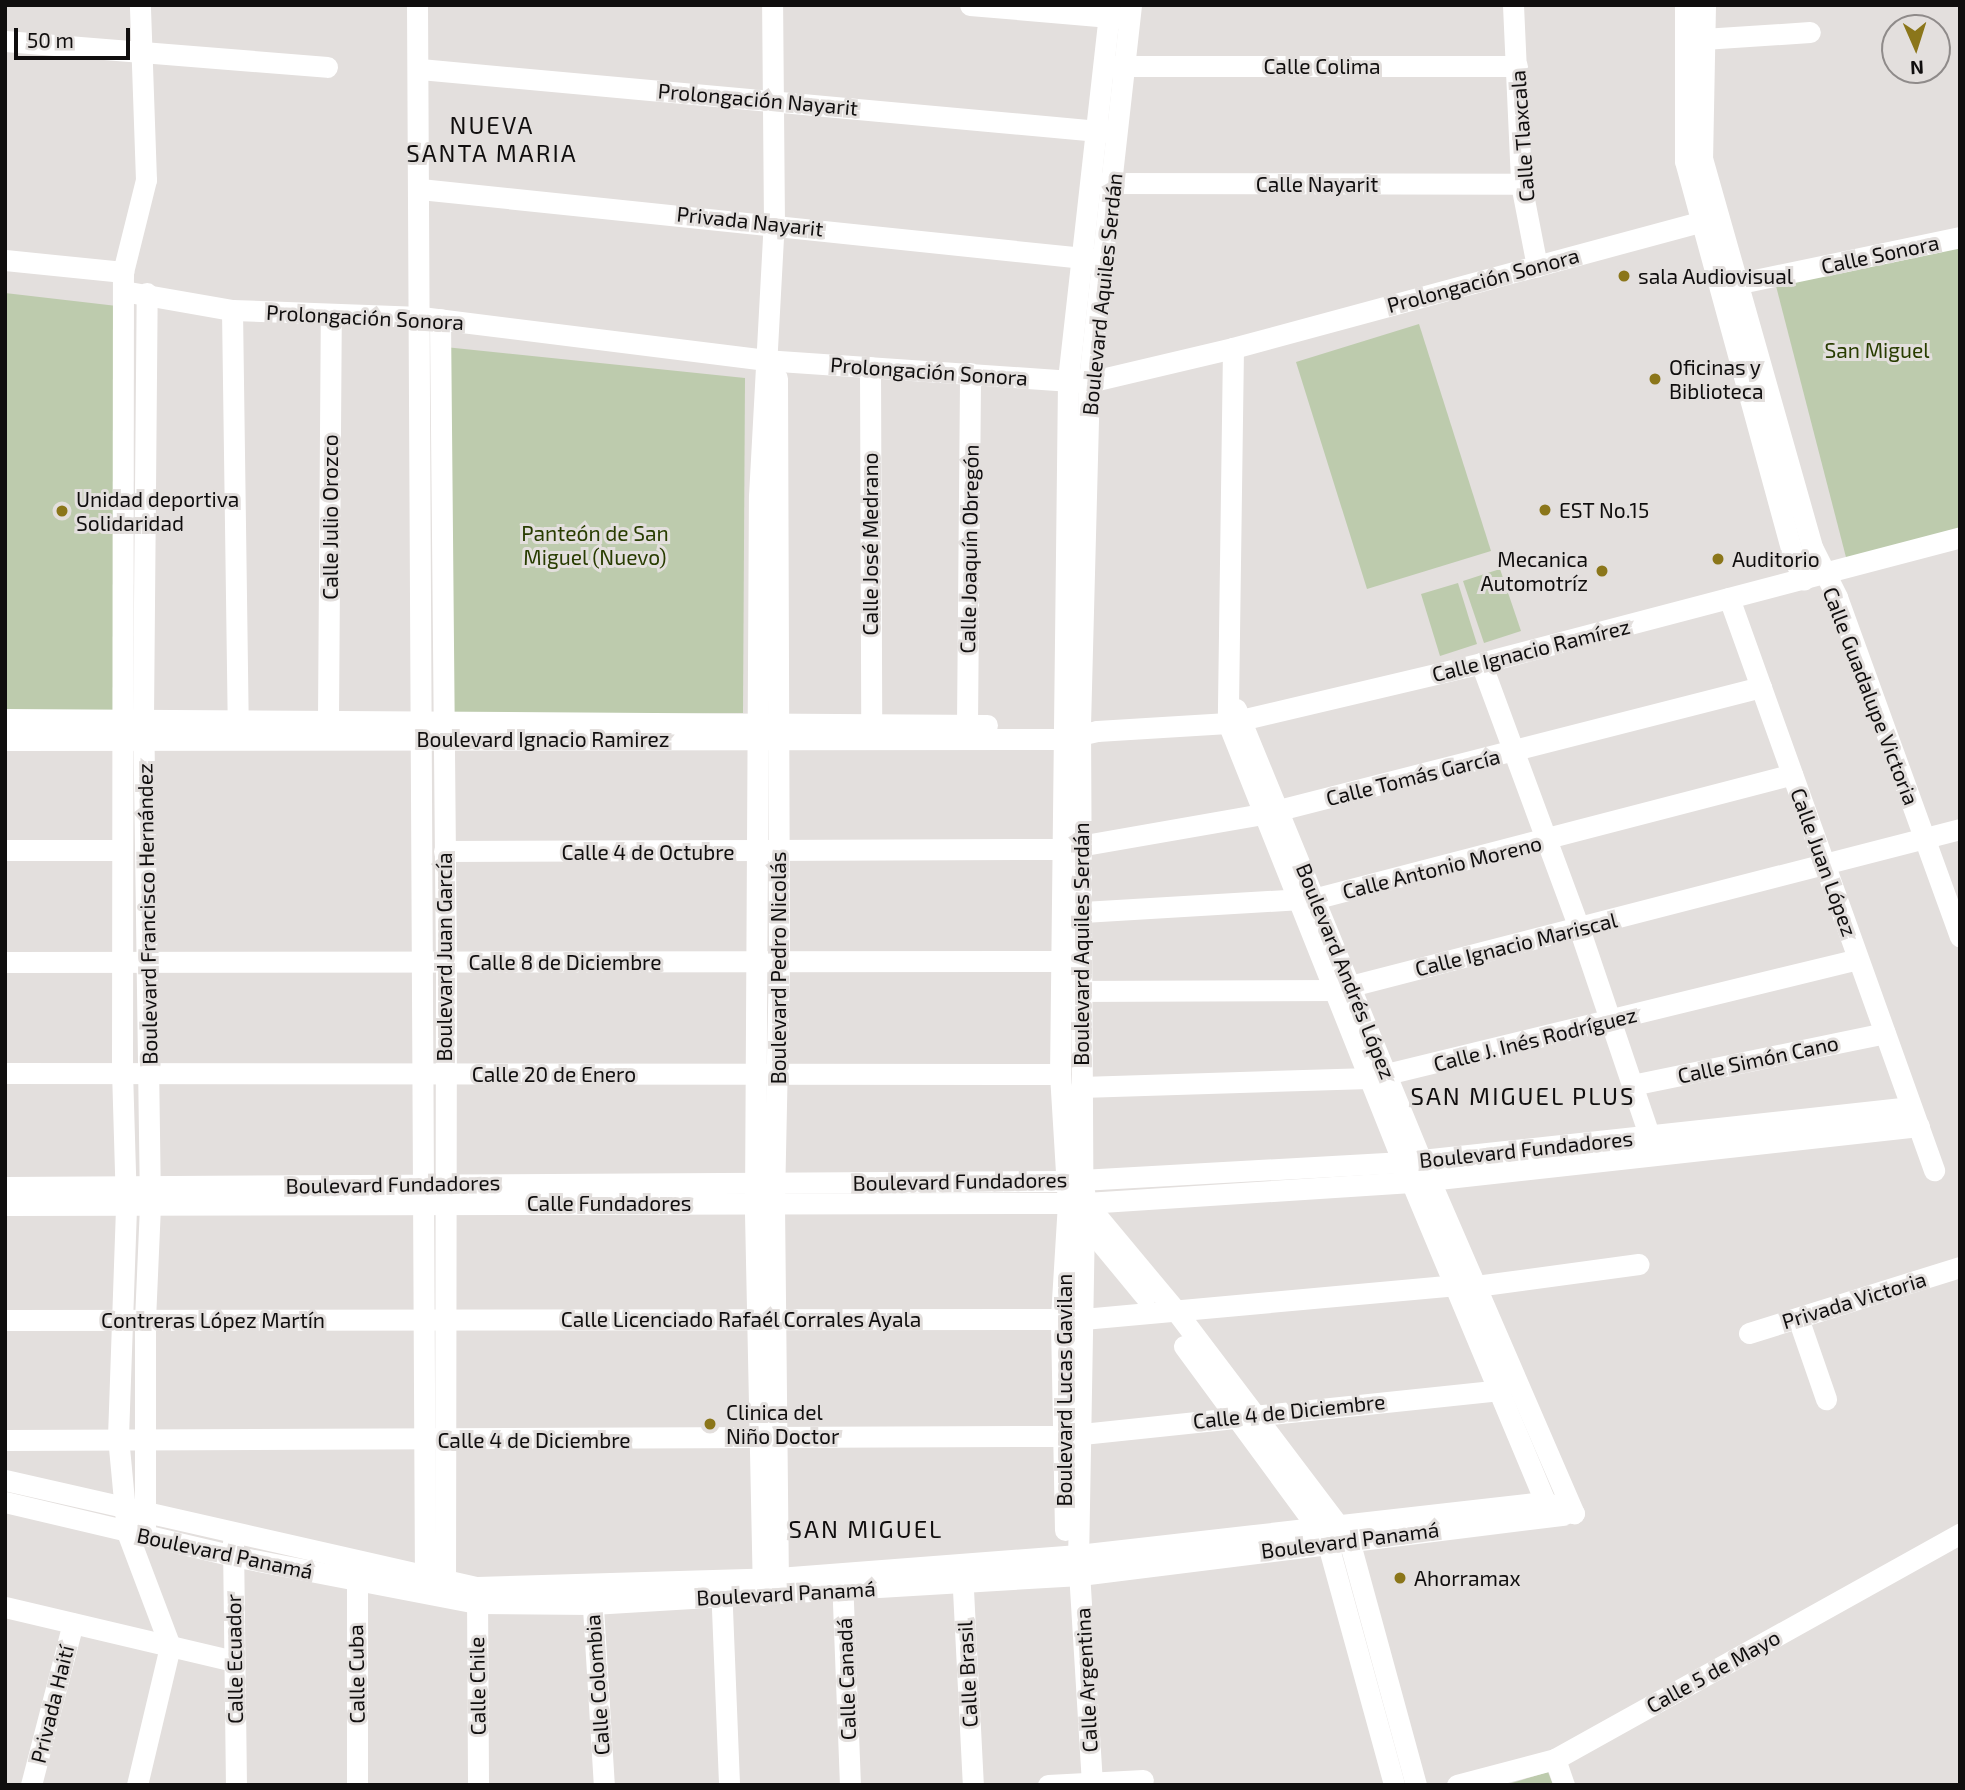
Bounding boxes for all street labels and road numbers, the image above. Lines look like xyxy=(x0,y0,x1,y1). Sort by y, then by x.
street label: Calle Colima xyxy=(1263,53,1381,79)
street label: Calle Tlaxcala xyxy=(1505,69,1539,203)
street label: Prolongación Nayarit xyxy=(657,78,859,120)
street label: Boulevard Aquiles Serdán xyxy=(1077,171,1127,417)
street label: Calle Nayarit xyxy=(1256,171,1378,197)
street label: Privada Nayarit xyxy=(675,201,825,241)
street label: Calle Sonora xyxy=(1819,229,1941,279)
street label: Prolongación Sonora xyxy=(1384,242,1582,318)
street label: Prolongación Sonora xyxy=(265,299,465,335)
street label: Prolongación Sonora xyxy=(829,352,1029,390)
street label: Calle Julio Orozco xyxy=(317,434,343,600)
street label: Calle Joaquín Obregón xyxy=(955,444,983,654)
street label: Calle José Medrano xyxy=(857,452,883,636)
street label: Calle Guadalupe Victoria xyxy=(1818,583,1924,809)
street label: Calle Ignacio Ramírez xyxy=(1429,613,1633,687)
street label: Boulevard Ignacio Ramirez xyxy=(416,726,670,752)
street label: Calle Tomás García xyxy=(1323,743,1503,811)
street label: Boulevard Francisco Hernández xyxy=(132,763,162,1065)
street label: Calle Juan López xyxy=(1785,784,1863,940)
street label: Boulevard Aquiles Serdán xyxy=(1068,822,1094,1066)
street label: Calle Antonio Moreno xyxy=(1339,830,1545,904)
street label: Calle 4 de Octubre xyxy=(561,839,735,865)
street label: Boulevard Juan García xyxy=(431,852,457,1062)
street label: Boulevard Pedro Nicolás xyxy=(765,852,791,1084)
street label: Boulevard Andrés López xyxy=(1291,859,1401,1083)
street label: Calle Ignacio Mariscal xyxy=(1412,907,1620,981)
street label: Calle 8 de Diciembre xyxy=(468,949,662,975)
street label: Calle J. Inés Rodríguez xyxy=(1431,1001,1639,1077)
street label: Calle Simón Cano xyxy=(1675,1030,1841,1088)
street label: Calle 20 de Enero xyxy=(472,1061,636,1087)
street label: Boulevard Fundadores xyxy=(1418,1125,1634,1173)
street label: Boulevard Fundadores xyxy=(852,1167,1068,1195)
street label: Boulevard Fundadores xyxy=(285,1170,501,1198)
street label: Calle Fundadores xyxy=(527,1190,691,1216)
street label: Privada Victoria xyxy=(1779,1266,1929,1334)
street label: Boulevard Lucas Gavilan xyxy=(1051,1274,1077,1506)
street label: Calle Licenciado Rafaél Corrales Ayala xyxy=(560,1306,922,1332)
street label: Contreras López Martín xyxy=(101,1307,325,1333)
street label: Calle 4 de Diciembre xyxy=(1192,1388,1386,1434)
street label: Calle 4 de Diciembre xyxy=(437,1427,631,1453)
street label: Boulevard Panamá xyxy=(1259,1517,1441,1563)
street label: Boulevard Panamá xyxy=(135,1522,315,1584)
street label: Boulevard Panamá xyxy=(696,1576,876,1610)
street label: Calle Ecuador xyxy=(220,1594,248,1724)
street label: Calle Argentina xyxy=(1070,1607,1102,1753)
street label: Calle Colombia xyxy=(580,1614,614,1756)
street label: Calle Canadá xyxy=(831,1617,861,1741)
street label: Calle Brasil xyxy=(952,1620,982,1728)
street label: Calle Cuba xyxy=(343,1624,369,1724)
street label: Calle 5 de Mayo xyxy=(1642,1624,1784,1718)
street label: Calle Chile xyxy=(464,1636,490,1736)
street label: Privada Haití xyxy=(25,1642,79,1766)

